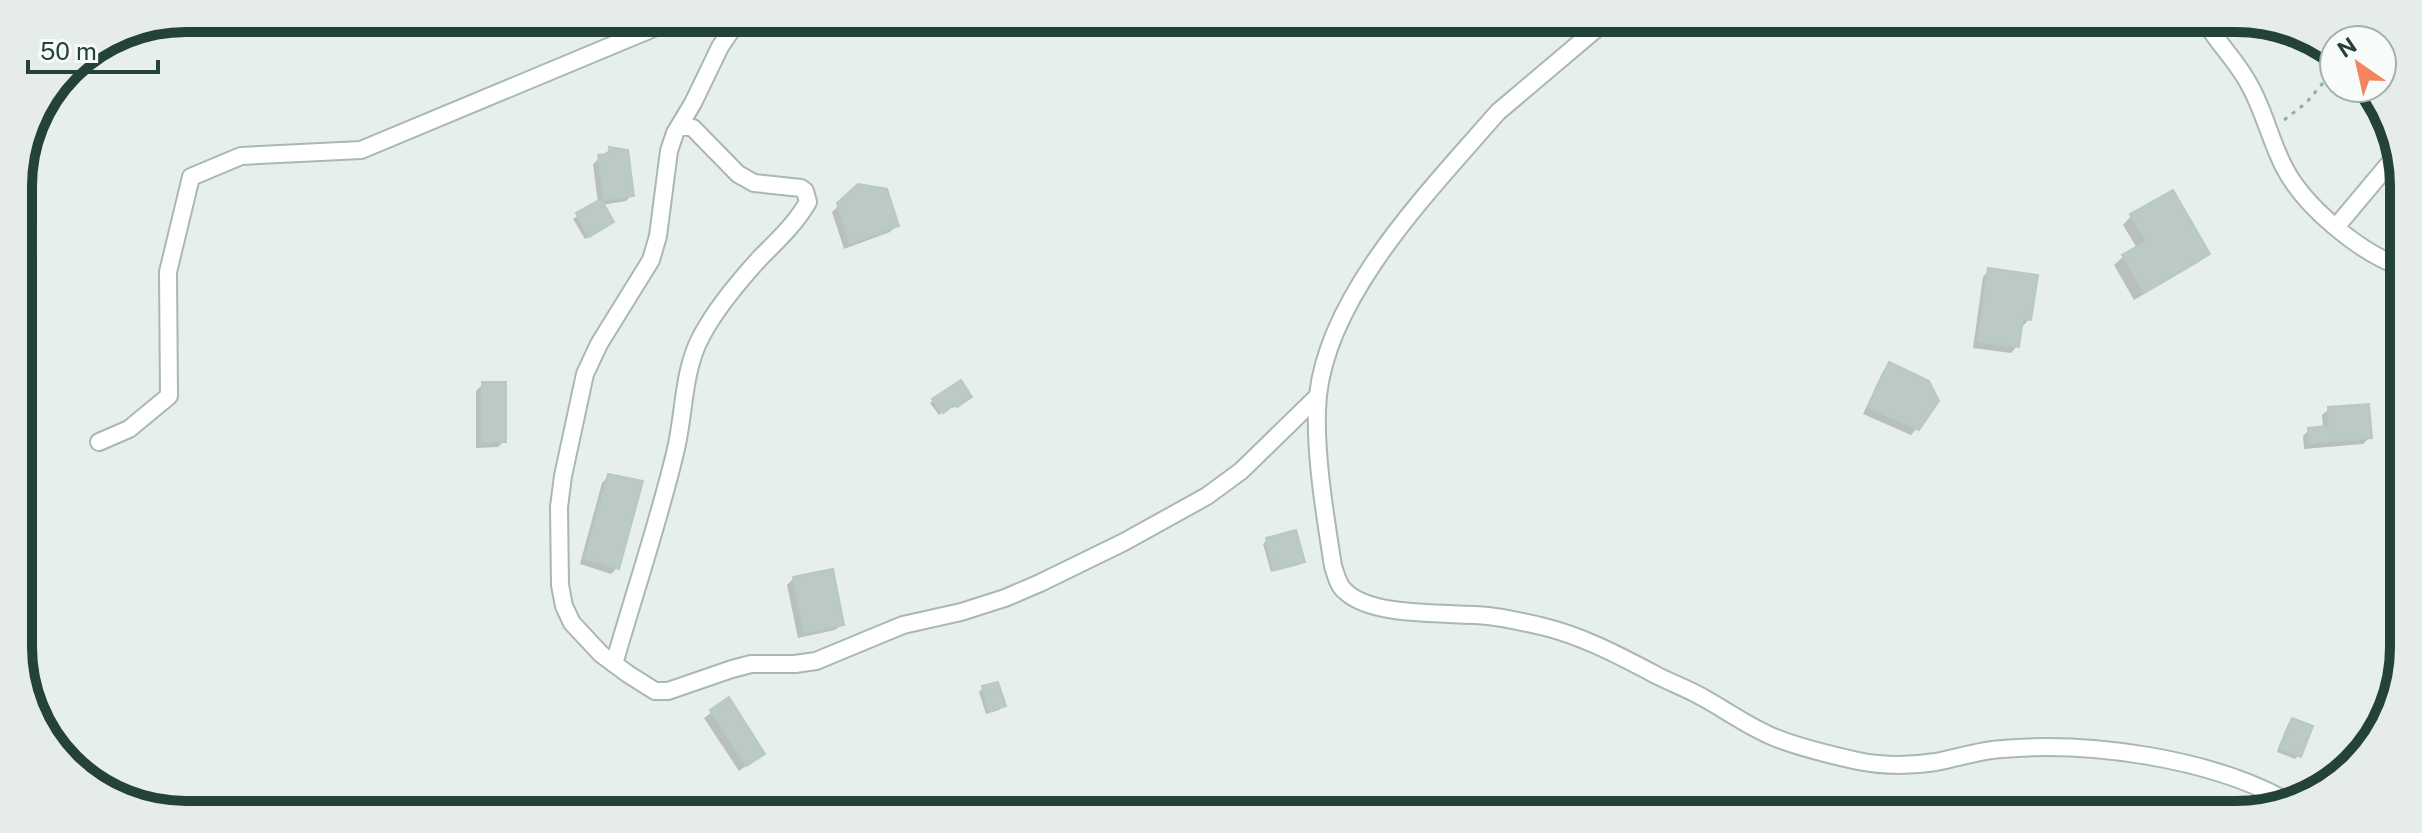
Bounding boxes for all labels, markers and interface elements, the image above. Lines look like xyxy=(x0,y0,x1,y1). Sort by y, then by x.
scale bar xyxy=(28,24,158,74)
north arrow xyxy=(2318,24,2398,104)
text: N xyxy=(2332,32,2361,63)
text: 50 m xyxy=(40,37,97,65)

